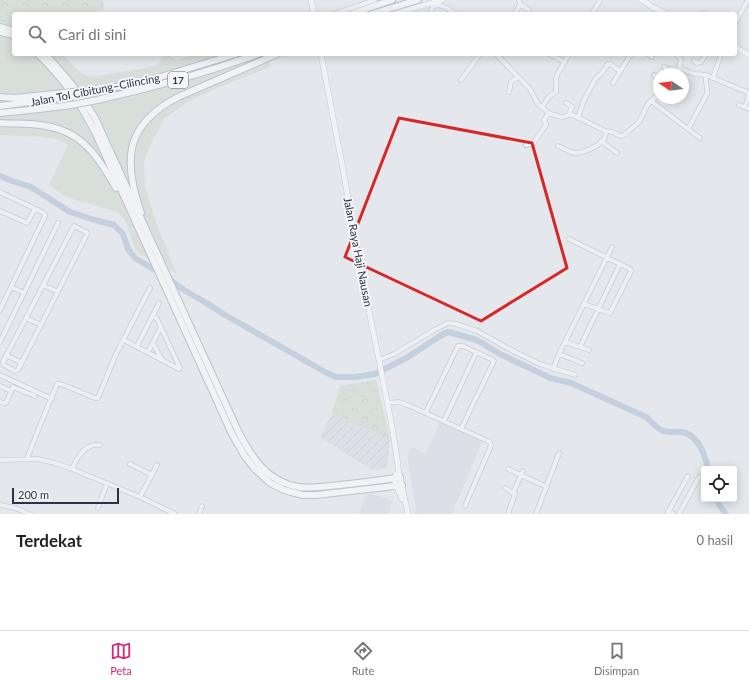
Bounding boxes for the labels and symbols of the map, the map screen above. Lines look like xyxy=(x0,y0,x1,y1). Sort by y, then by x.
north arrow xyxy=(653,68,689,104)
street label: Jalan Tol Cibitung–Cilincing xyxy=(29,71,161,108)
road number: 17 xyxy=(168,72,188,88)
street label: Jalan Raya Haji Nausan xyxy=(342,196,375,308)
scale bar xyxy=(12,486,119,505)

